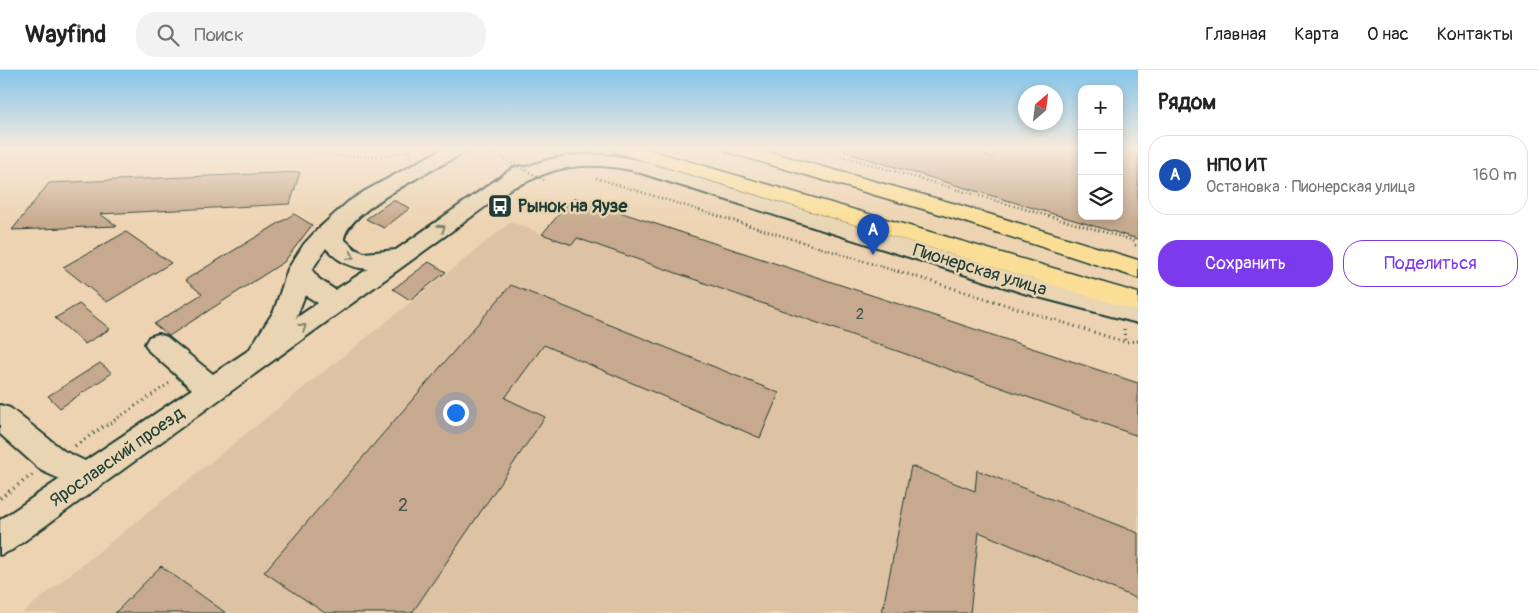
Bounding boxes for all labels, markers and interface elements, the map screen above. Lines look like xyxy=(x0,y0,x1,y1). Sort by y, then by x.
search box xyxy=(136,12,486,57)
text: Wayfind xyxy=(25,20,106,49)
icon: search xyxy=(154,21,182,49)
text: Поиск xyxy=(194,23,244,47)
text: Главная xyxy=(1205,23,1266,46)
text: Карта xyxy=(1294,23,1339,46)
text: О нас xyxy=(1367,23,1409,46)
text: Контакты xyxy=(1437,23,1513,46)
north arrow xyxy=(1018,85,1063,130)
map controls xyxy=(1078,85,1123,220)
button: + xyxy=(1078,85,1123,130)
text: Рядом xyxy=(1158,89,1216,116)
button: − xyxy=(1078,130,1123,175)
text: НПО ИТ xyxy=(1206,153,1268,177)
text: A xyxy=(1170,165,1180,185)
text: 160 m xyxy=(1473,165,1517,185)
button: layers xyxy=(1078,175,1123,220)
text: Остановка · Пионерская улица xyxy=(1206,177,1415,197)
bus stop icon: Рынок на Яузе xyxy=(487,193,513,219)
place label: Рынок на Яузе xyxy=(518,195,628,218)
pin: A xyxy=(857,214,889,255)
one-way arrow xyxy=(437,225,446,234)
street label: Пионерская улица xyxy=(910,239,1050,301)
button: Сохранить xyxy=(1158,240,1333,287)
button: Поделиться xyxy=(1343,240,1518,287)
one-way arrow xyxy=(346,250,355,261)
house number: 2 xyxy=(856,305,864,324)
one-way arrow xyxy=(297,324,307,333)
your location xyxy=(443,400,469,426)
street label: Ярославский проезд xyxy=(45,402,189,512)
house number: 2 xyxy=(398,494,408,517)

